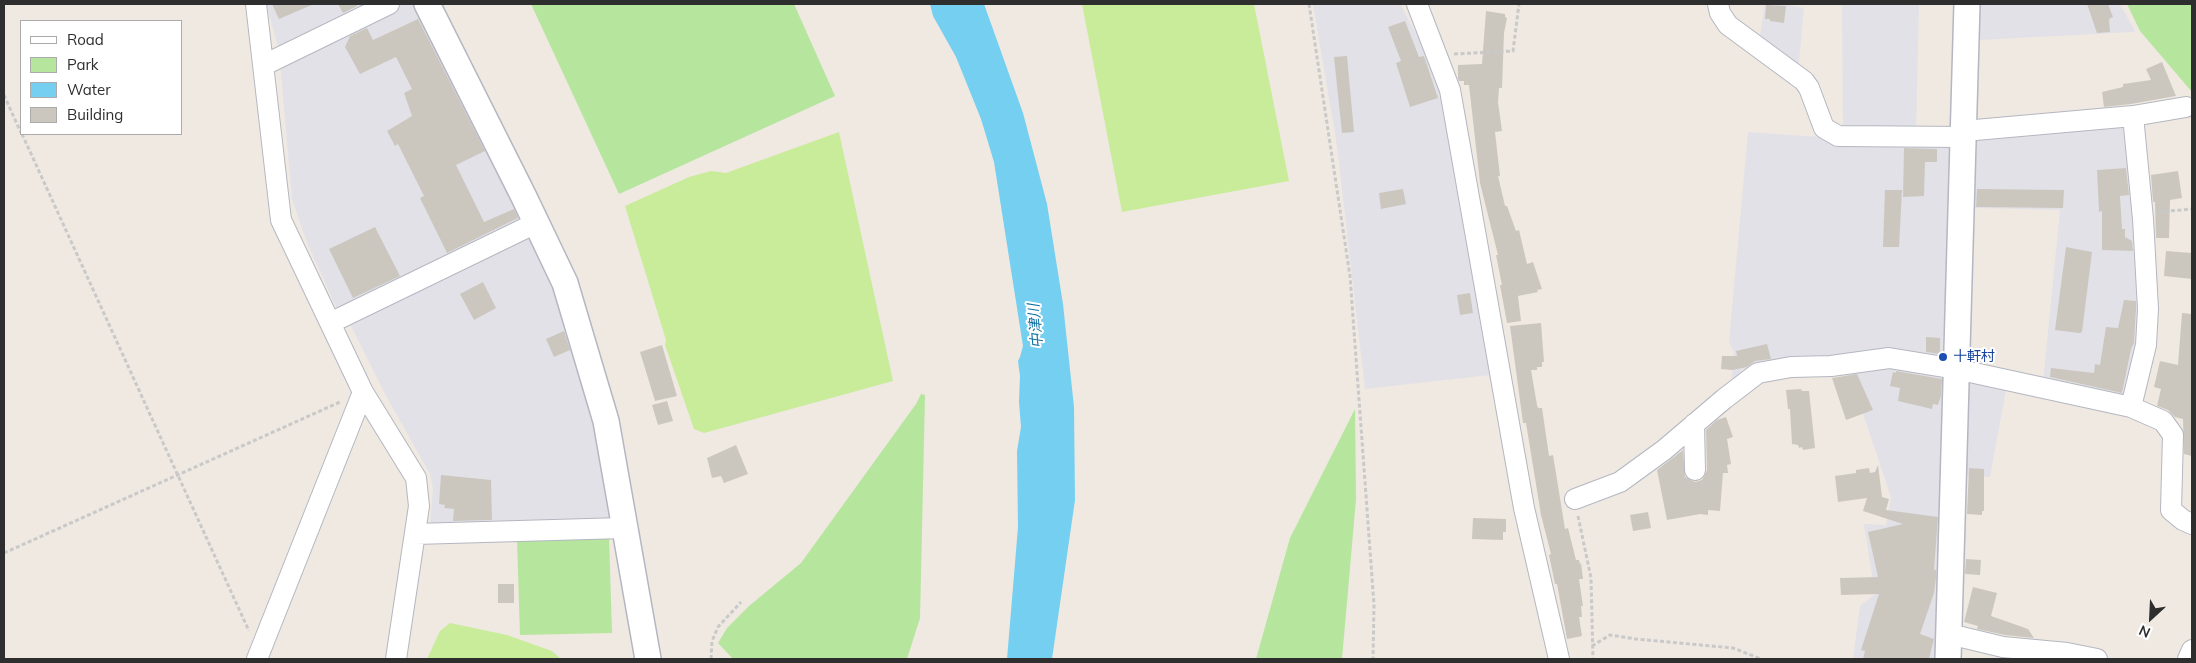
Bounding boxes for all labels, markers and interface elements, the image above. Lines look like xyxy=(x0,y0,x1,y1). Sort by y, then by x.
legend xyxy=(20,20,182,135)
text: Road xyxy=(67,30,104,49)
text: Park xyxy=(67,55,99,74)
text: Water xyxy=(67,80,111,99)
text: Building xyxy=(67,105,123,124)
water label: 中津川 xyxy=(1025,303,1047,349)
place label: 十軒村 xyxy=(1953,349,1995,365)
marker: 十軒村 xyxy=(1937,351,1949,363)
north arrow xyxy=(2126,593,2176,643)
text: N xyxy=(2136,621,2153,642)

